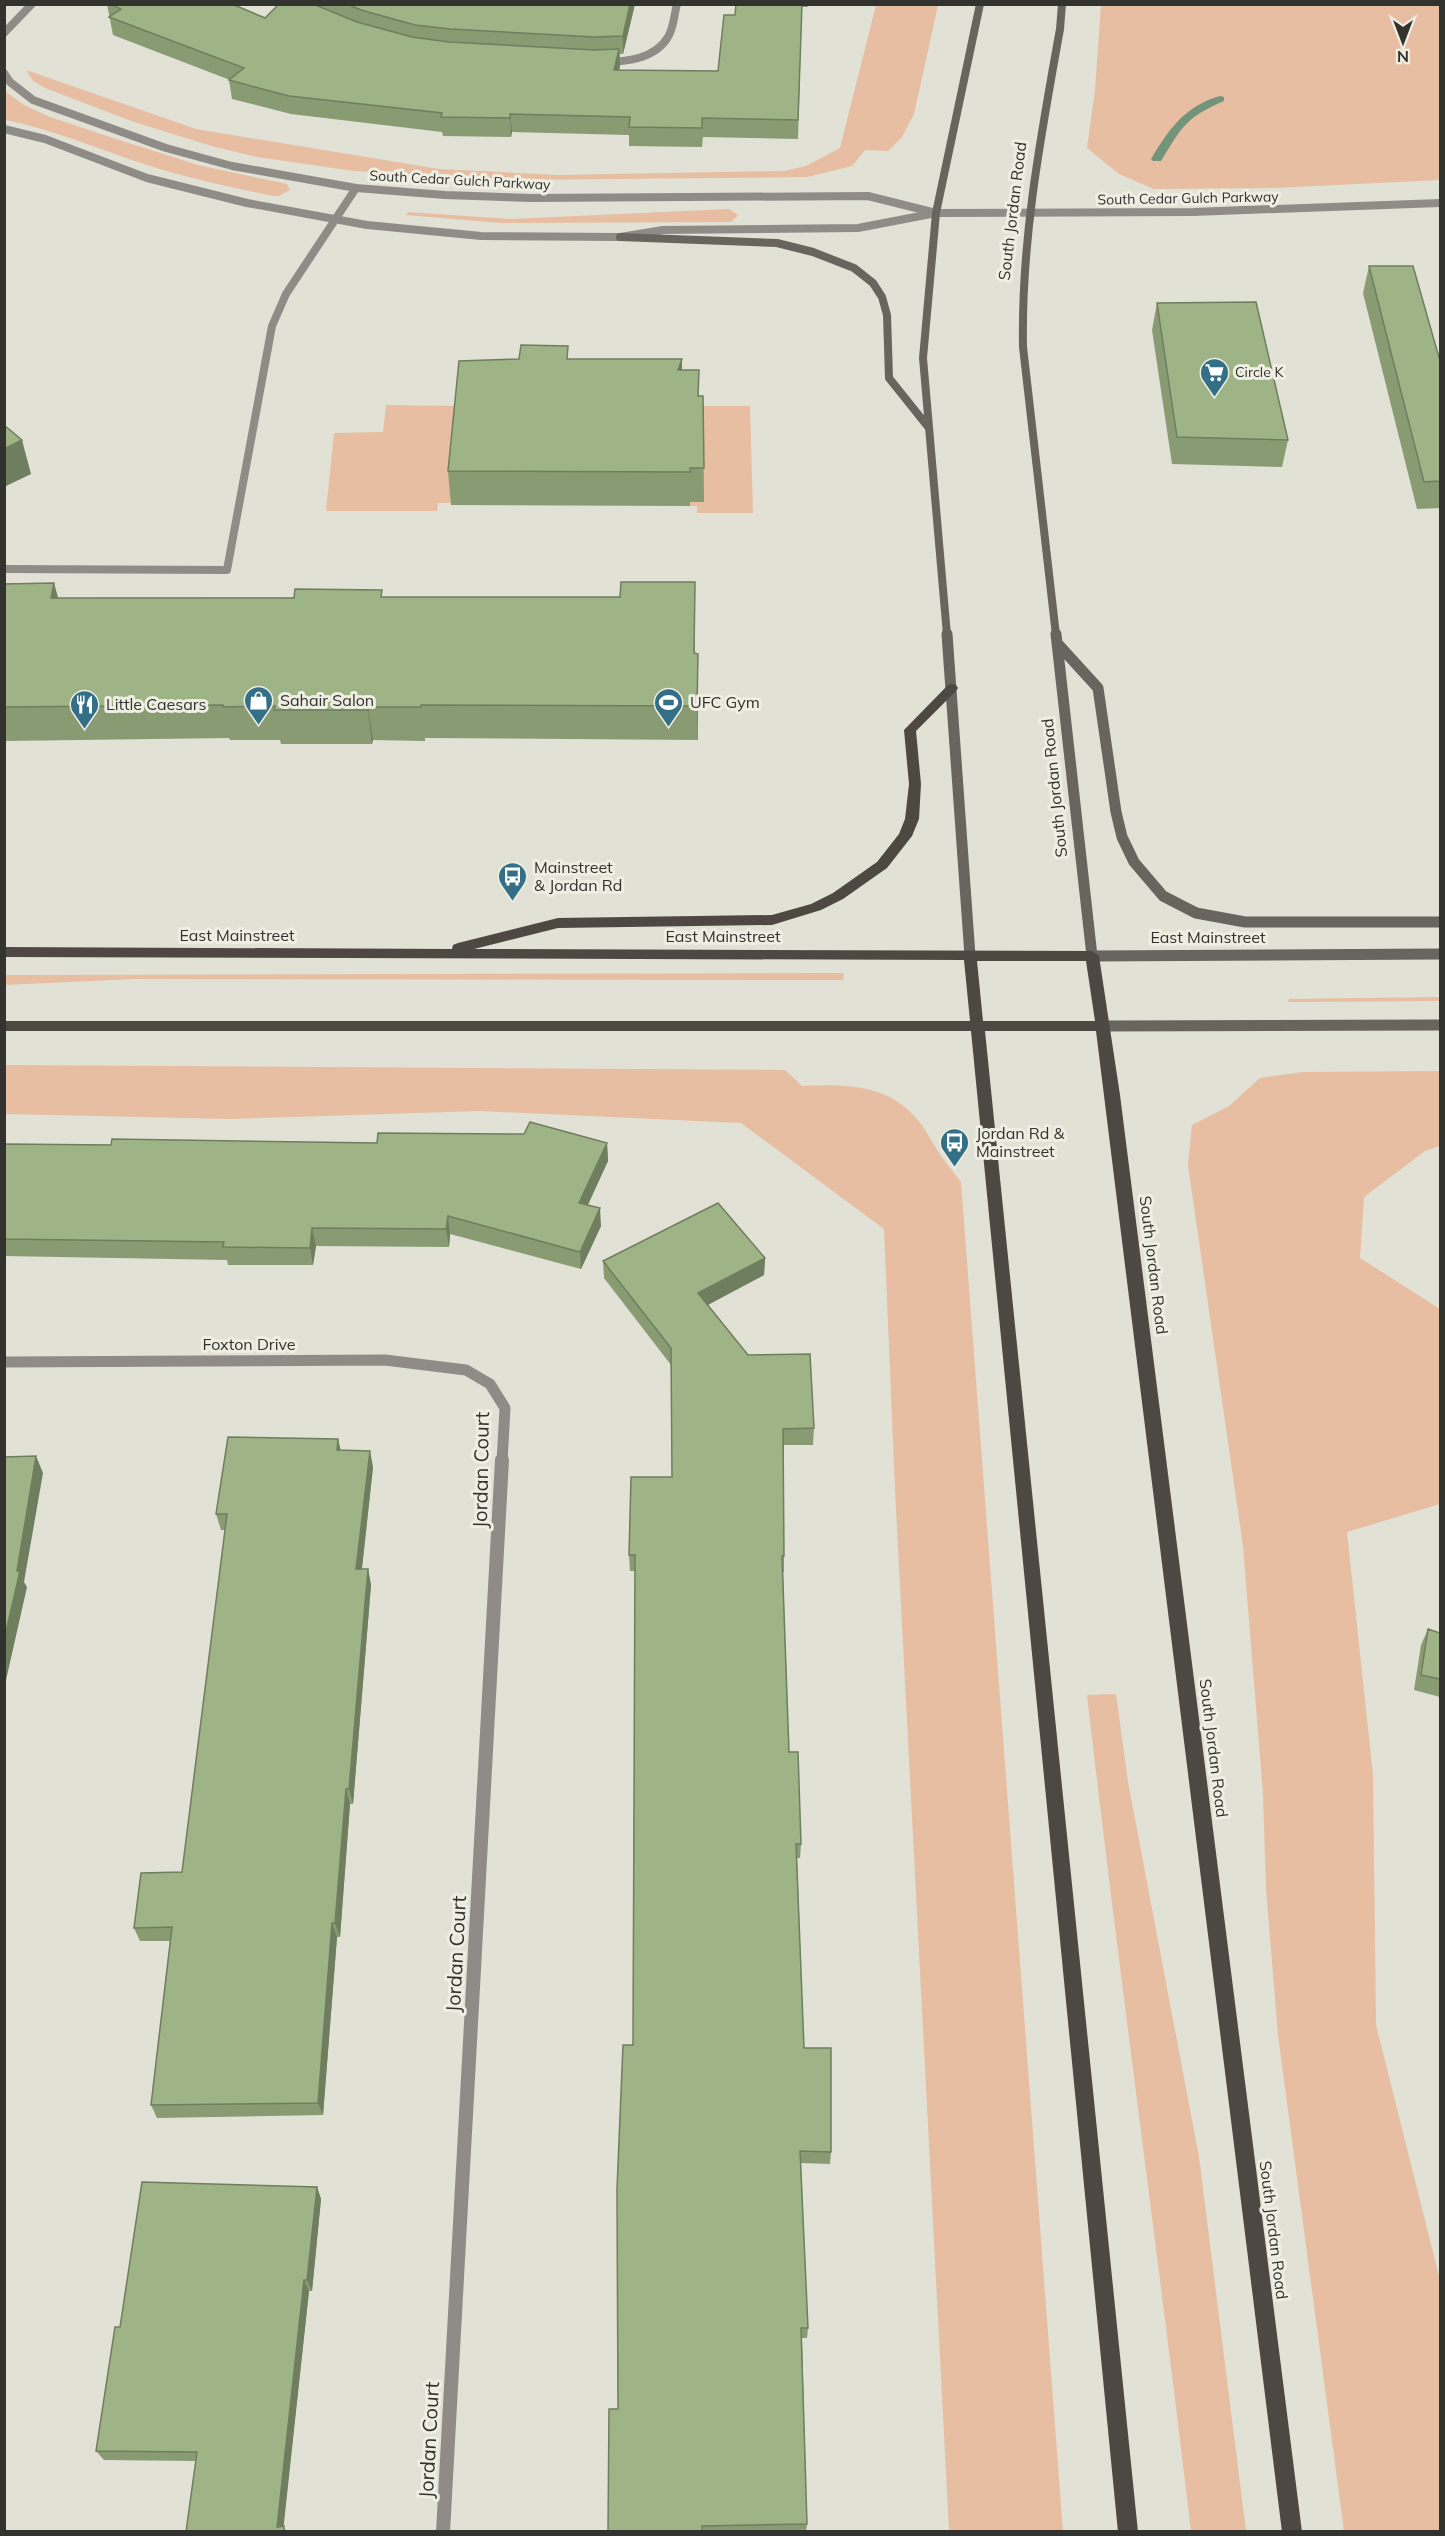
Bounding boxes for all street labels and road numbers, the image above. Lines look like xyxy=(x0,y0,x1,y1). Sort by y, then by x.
street label: South Jordan Road xyxy=(994,141,1030,281)
street label: South Cedar Gulch Parkway xyxy=(369,166,552,194)
street label: South Cedar Gulch Parkway xyxy=(1097,187,1279,209)
street label: South Jordan Road xyxy=(1037,718,1071,858)
street label: East Mainstreet xyxy=(179,925,295,945)
street label: East Mainstreet xyxy=(665,926,781,946)
street label: East Mainstreet xyxy=(1150,927,1266,947)
street label: South Jordan Road xyxy=(1136,1195,1172,1335)
street label: Foxton Drive xyxy=(202,1334,296,1354)
street label: Jordan Court xyxy=(467,1411,494,1529)
street label: South Jordan Road xyxy=(1196,1678,1232,1818)
street label: Jordan Court xyxy=(440,1895,471,2013)
street label: South Jordan Road xyxy=(1256,2160,1292,2300)
street label: Jordan Court xyxy=(413,2381,444,2499)

